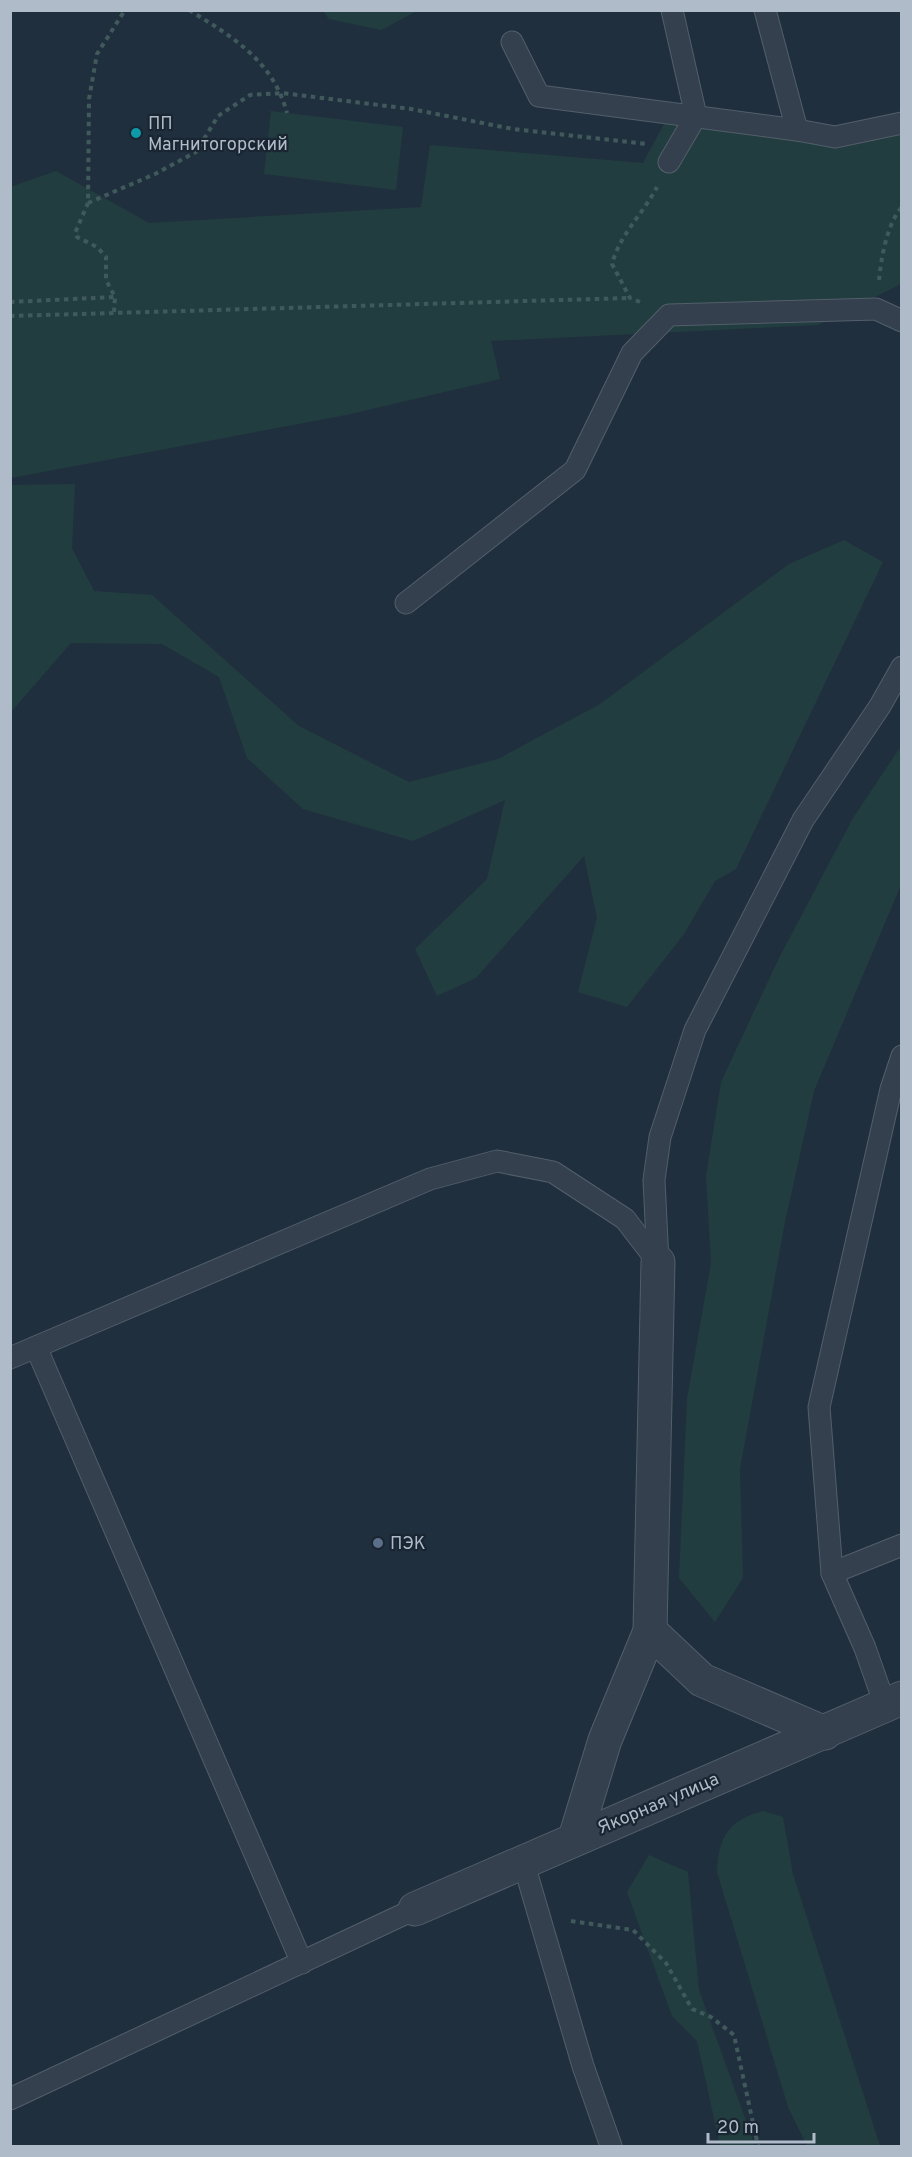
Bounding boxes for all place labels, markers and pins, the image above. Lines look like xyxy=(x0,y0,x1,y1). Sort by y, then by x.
place label: ПП Магнитогорский xyxy=(148,113,288,157)
marker: ПП Магнитогорский xyxy=(129,126,143,140)
place label: ПЭК xyxy=(390,1533,426,1556)
marker: ПЭК xyxy=(371,1536,385,1550)

